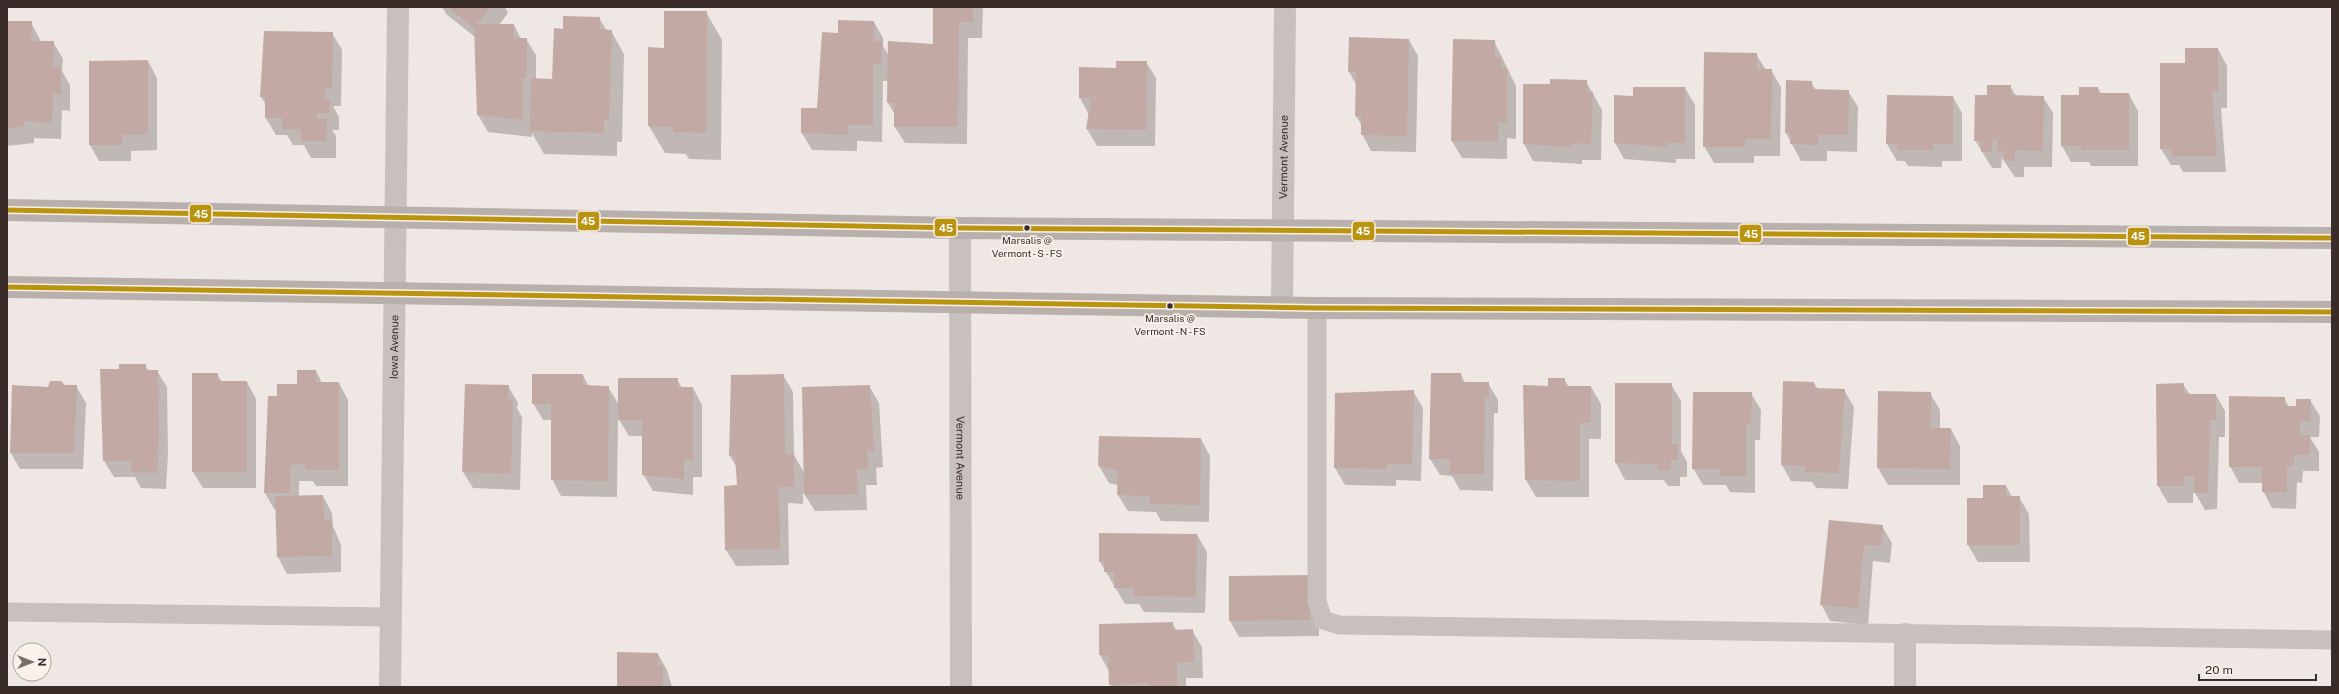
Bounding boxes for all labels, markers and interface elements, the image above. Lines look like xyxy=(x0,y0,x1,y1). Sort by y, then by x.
street label: Vermont Avenue xyxy=(1277,115,1290,199)
line badge: 45 xyxy=(189,204,212,223)
text: 45 xyxy=(194,208,208,220)
line badge: 45 xyxy=(577,211,600,231)
text: 45 xyxy=(581,215,595,227)
line badge: 45 xyxy=(934,218,957,237)
line badge: 45 xyxy=(1352,221,1375,241)
text: 45 xyxy=(939,222,953,234)
marker: Marsalis @ Vermont - S - FS xyxy=(1022,223,1032,233)
line badge: 45 xyxy=(1739,224,1762,243)
text: 45 xyxy=(1356,225,1370,237)
line badge: 45 xyxy=(2127,227,2150,246)
text: 45 xyxy=(1744,228,1758,240)
text: 45 xyxy=(2131,230,2145,242)
place label: Marsalis @ Vermont - S - FS xyxy=(992,234,1063,259)
marker: Marsalis @ Vermont - N - FS xyxy=(1165,301,1175,311)
place label: Marsalis @ Vermont - N - FS xyxy=(1134,312,1206,337)
street label: Iowa Avenue xyxy=(388,315,400,379)
street label: Vermont Avenue xyxy=(954,416,967,500)
north arrow xyxy=(12,642,52,682)
scale bar xyxy=(2199,656,2316,682)
text: N xyxy=(36,658,48,666)
text: 20 m xyxy=(2205,663,2233,677)

